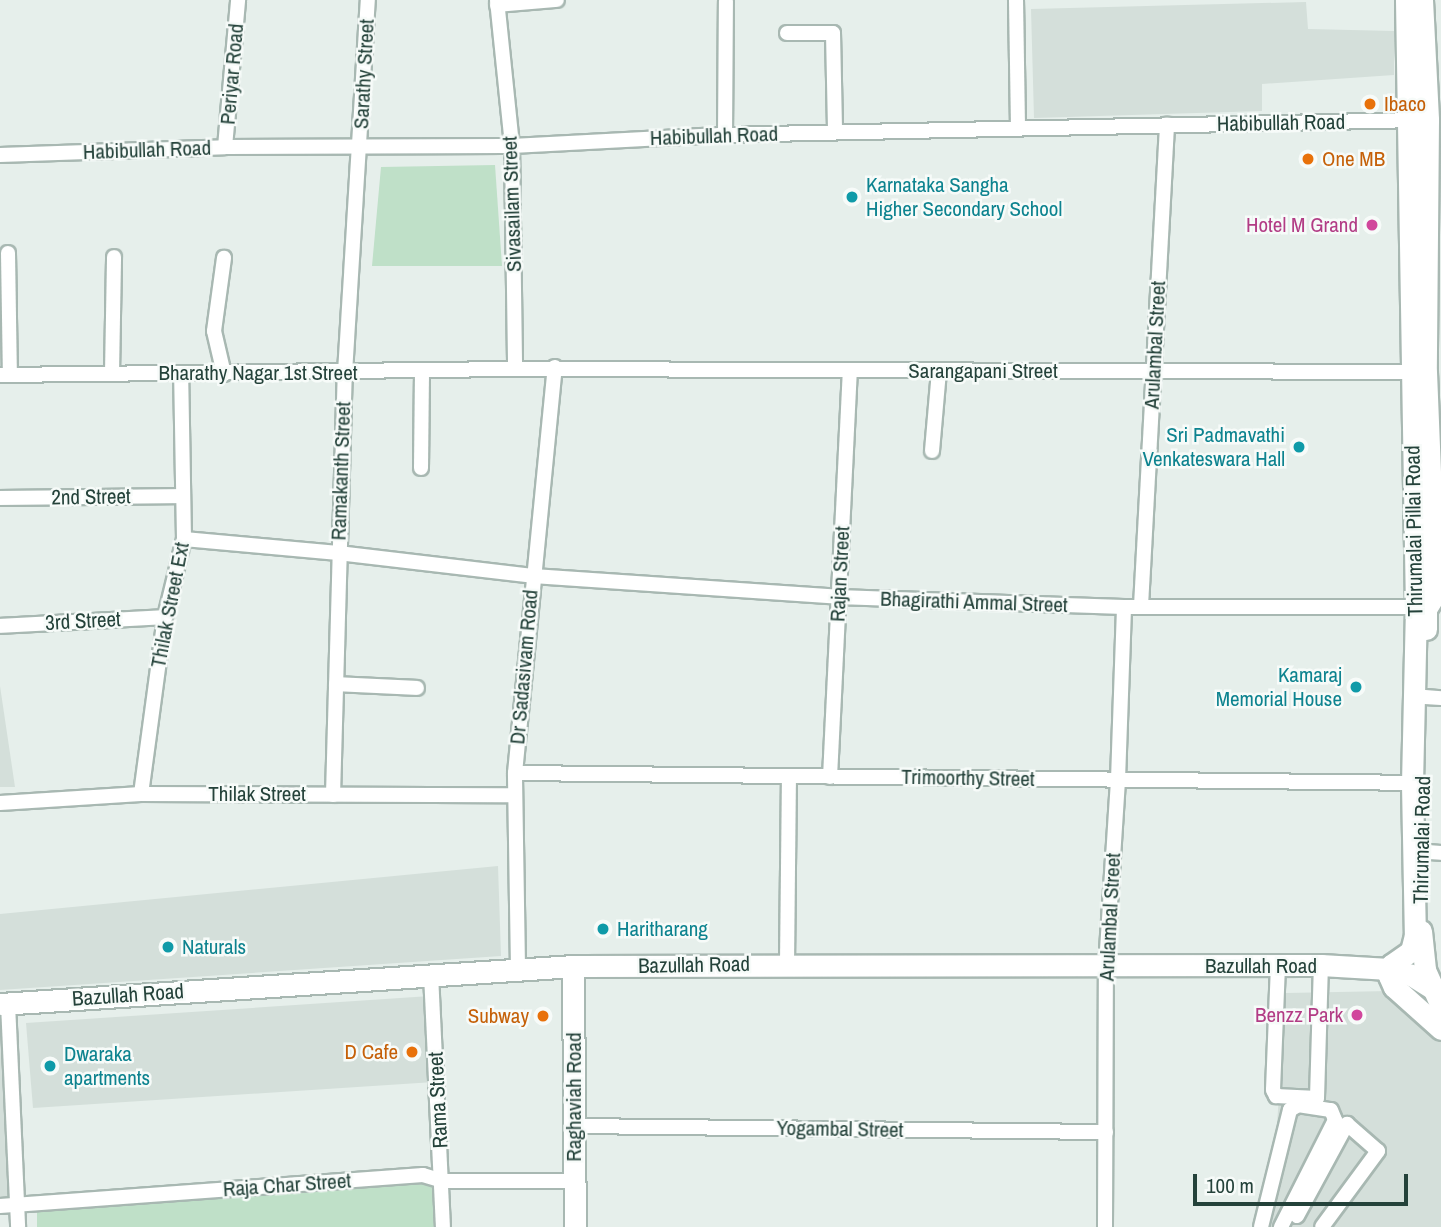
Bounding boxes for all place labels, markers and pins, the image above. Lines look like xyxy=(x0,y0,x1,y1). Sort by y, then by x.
place label: Ibaco xyxy=(1384,91,1426,117)
marker: Ibaco xyxy=(1362,96,1378,112)
place label: One MB xyxy=(1322,146,1385,172)
marker: One MB xyxy=(1300,151,1316,167)
place label: Karnataka Sangha Higher Secondary School xyxy=(866,172,1062,222)
marker: Karnataka Sangha Higher Secondary School xyxy=(844,189,860,205)
place label: Hotel M Grand xyxy=(1246,212,1358,238)
marker: Hotel M Grand xyxy=(1364,217,1380,233)
place label: Sri Padmavathi Venkateswara Hall xyxy=(1142,422,1285,472)
marker: Sri Padmavathi Venkateswara Hall xyxy=(1291,439,1307,455)
place label: Kamaraj Memorial House xyxy=(1216,662,1342,712)
marker: Kamaraj Memorial House xyxy=(1348,679,1364,695)
place label: Haritharang xyxy=(617,916,708,942)
marker: Haritharang xyxy=(595,921,611,937)
place label: Naturals xyxy=(182,934,246,960)
marker: Naturals xyxy=(160,939,176,955)
place label: Benzz Park xyxy=(1255,1002,1343,1028)
place label: Subway xyxy=(468,1003,529,1029)
marker: Benzz Park xyxy=(1349,1007,1365,1023)
marker: Subway xyxy=(535,1008,551,1024)
place label: D Cafe xyxy=(344,1039,398,1065)
place label: Dwaraka apartments xyxy=(64,1041,150,1091)
marker: D Cafe xyxy=(404,1044,420,1060)
marker: Dwaraka apartments xyxy=(42,1058,58,1074)

